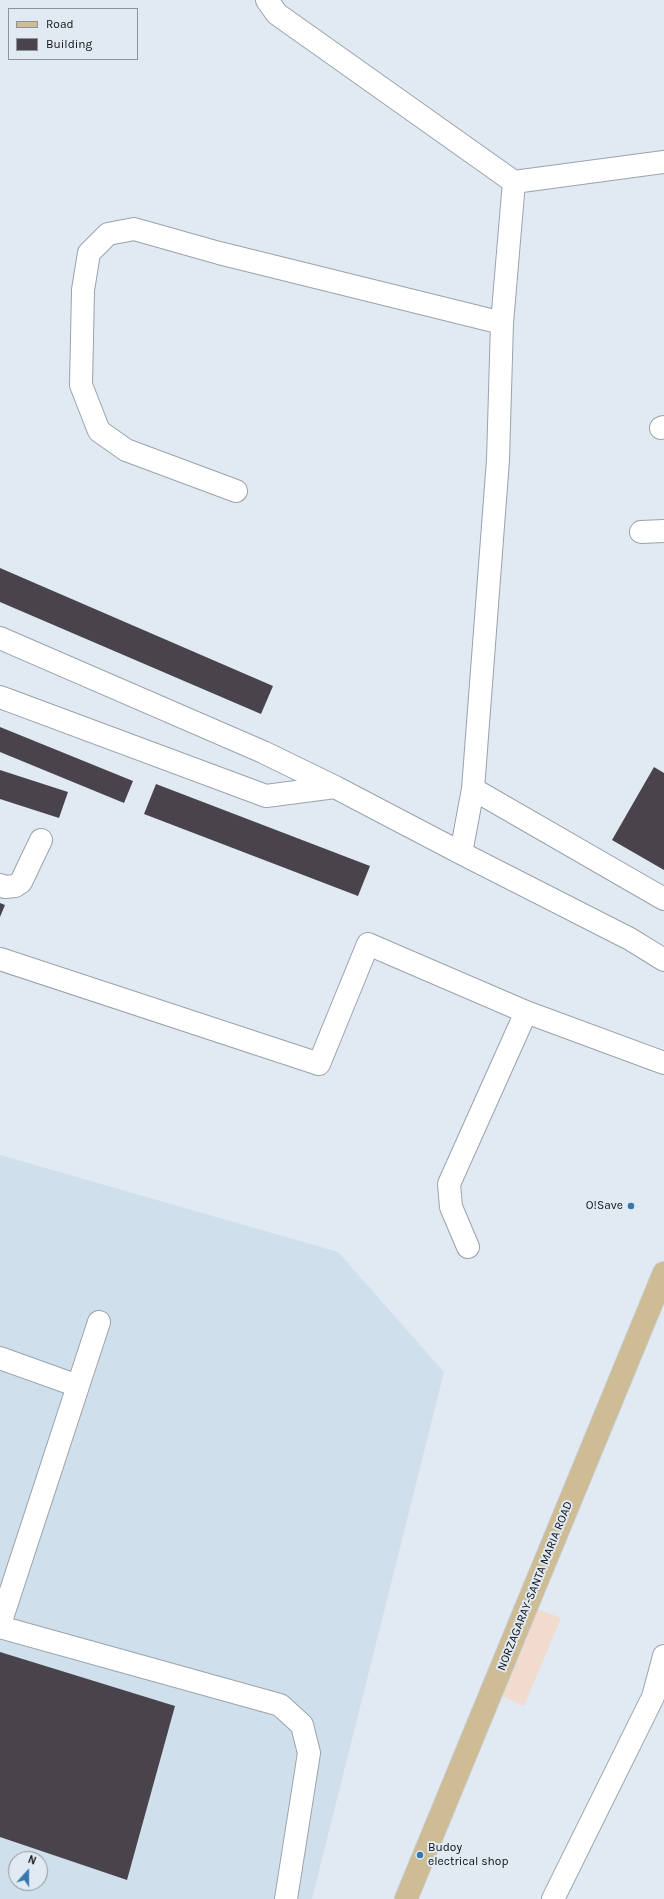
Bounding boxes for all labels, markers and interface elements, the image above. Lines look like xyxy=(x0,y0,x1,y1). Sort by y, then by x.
legend xyxy=(8,8,138,60)
text: Road xyxy=(46,17,74,31)
text: Building xyxy=(46,37,92,51)
place label: O!Save xyxy=(586,1199,623,1213)
marker: O!Save xyxy=(626,1201,636,1211)
street label: NORZAGARAY-SANTA MARIA ROAD xyxy=(494,1499,576,1673)
place label: Budoy electrical shop xyxy=(428,1841,508,1869)
marker: Budoy electrical shop xyxy=(415,1850,425,1860)
north arrow xyxy=(8,1851,48,1891)
text: N xyxy=(26,1853,38,1868)

